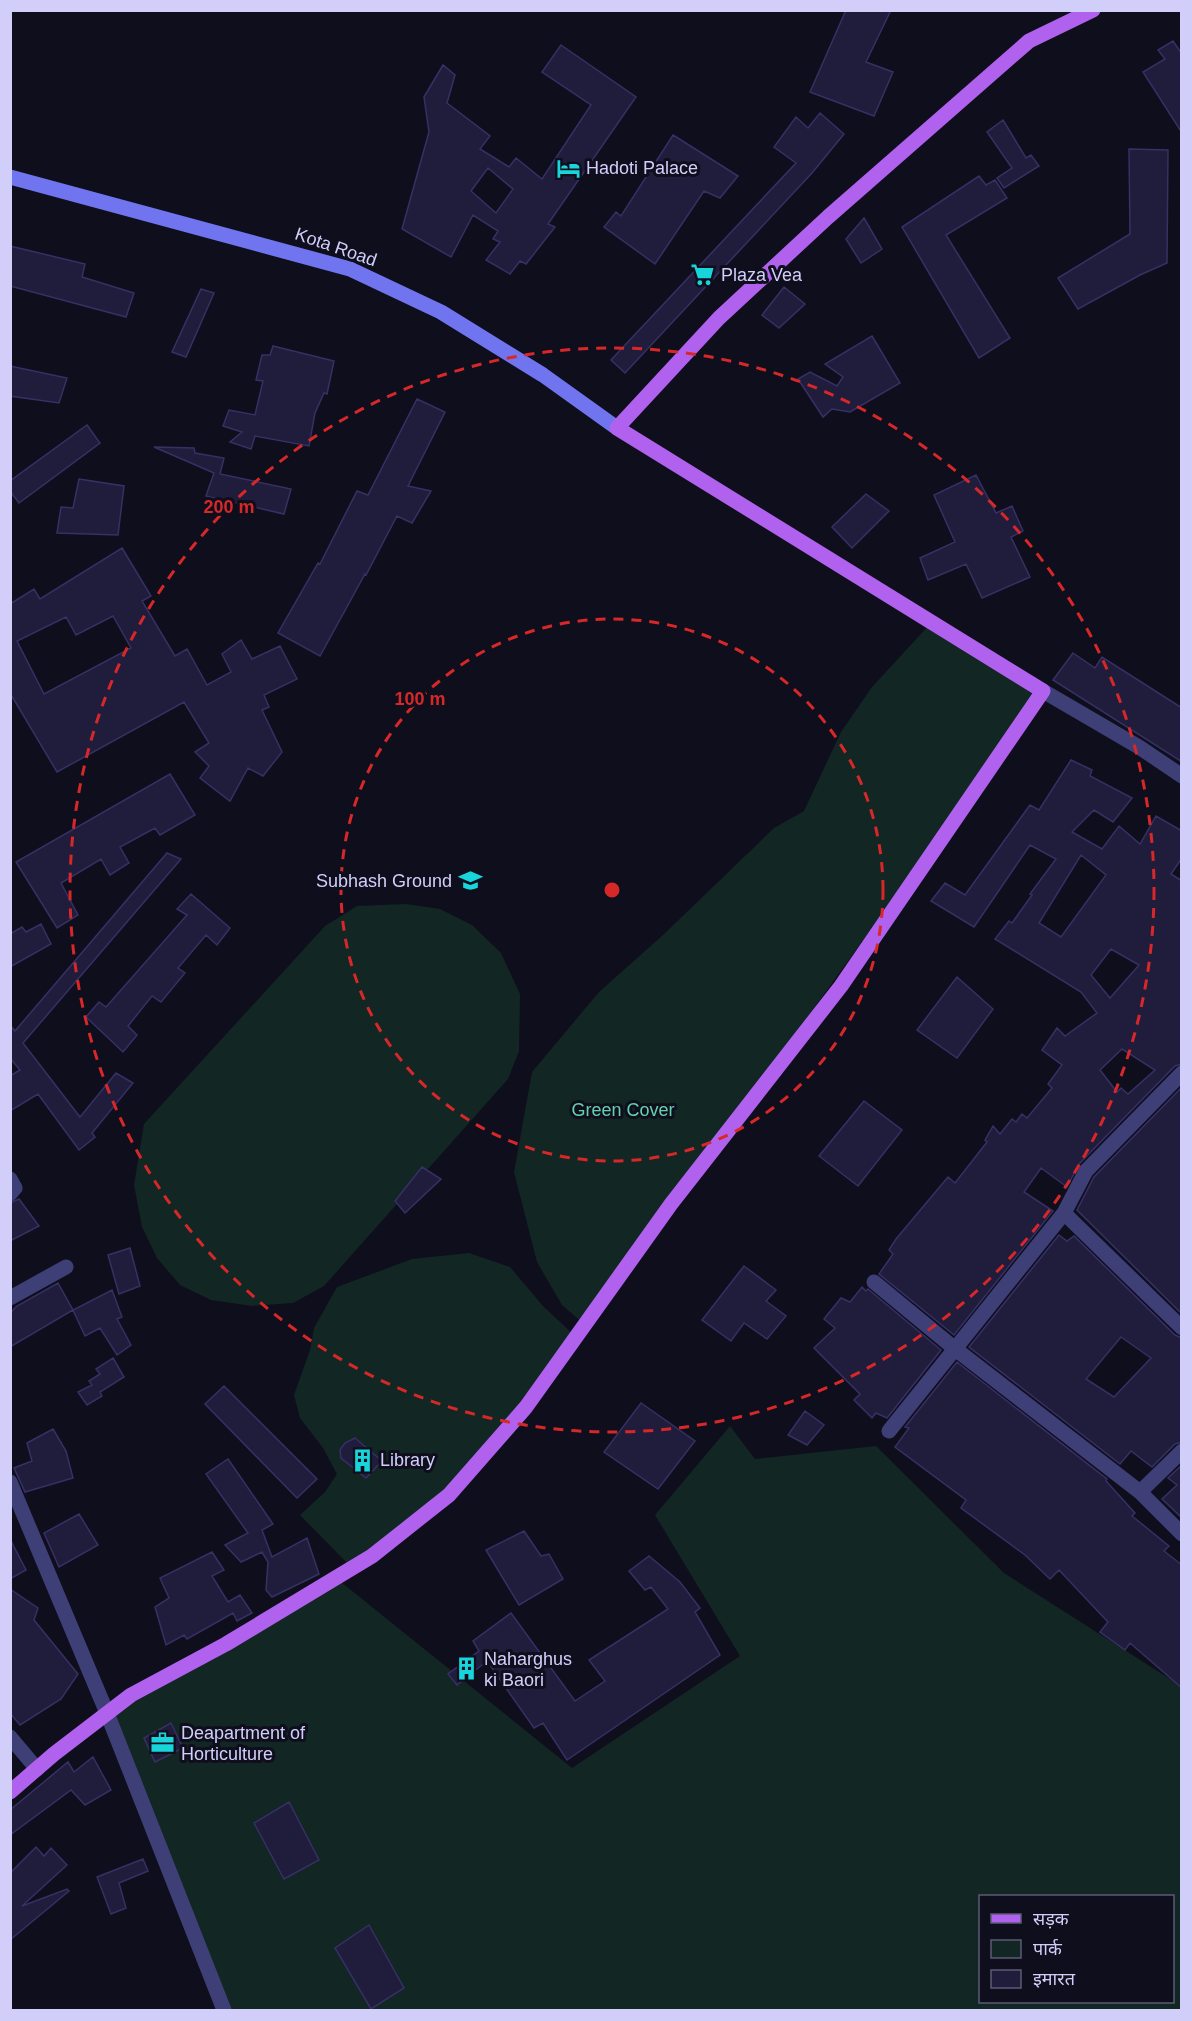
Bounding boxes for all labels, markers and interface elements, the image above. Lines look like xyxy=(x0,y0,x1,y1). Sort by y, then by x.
hotel icon: Hadoti Palace xyxy=(555,155,581,181)
place label: Hadoti Palace xyxy=(586,158,698,178)
street label: Kota Road xyxy=(293,224,379,270)
supermarket icon: Plaza Vea xyxy=(690,262,716,288)
place label: Plaza Vea xyxy=(721,265,803,285)
text: 200 m xyxy=(203,497,255,517)
text: 100 m xyxy=(394,689,446,709)
school or university icon: Subhash Ground xyxy=(457,868,483,894)
place label: Subhash Ground xyxy=(316,871,452,891)
centre of rings xyxy=(602,880,622,900)
park label: Green Cover xyxy=(571,1100,675,1120)
building icon: Library xyxy=(349,1447,375,1473)
place label: Library xyxy=(380,1450,435,1470)
place label: Naharghus ki Baori xyxy=(484,1649,572,1690)
building icon: Naharghus ki Baori xyxy=(453,1656,479,1682)
place label: Deapartment of Horticulture xyxy=(181,1723,306,1764)
office icon: Deapartment of Horticulture xyxy=(150,1730,176,1756)
legend xyxy=(979,1895,1174,2003)
text: सड़क xyxy=(1033,1909,1070,1929)
text: पार्क xyxy=(1033,1938,1063,1959)
text: इमारत xyxy=(1033,1969,1076,1989)

